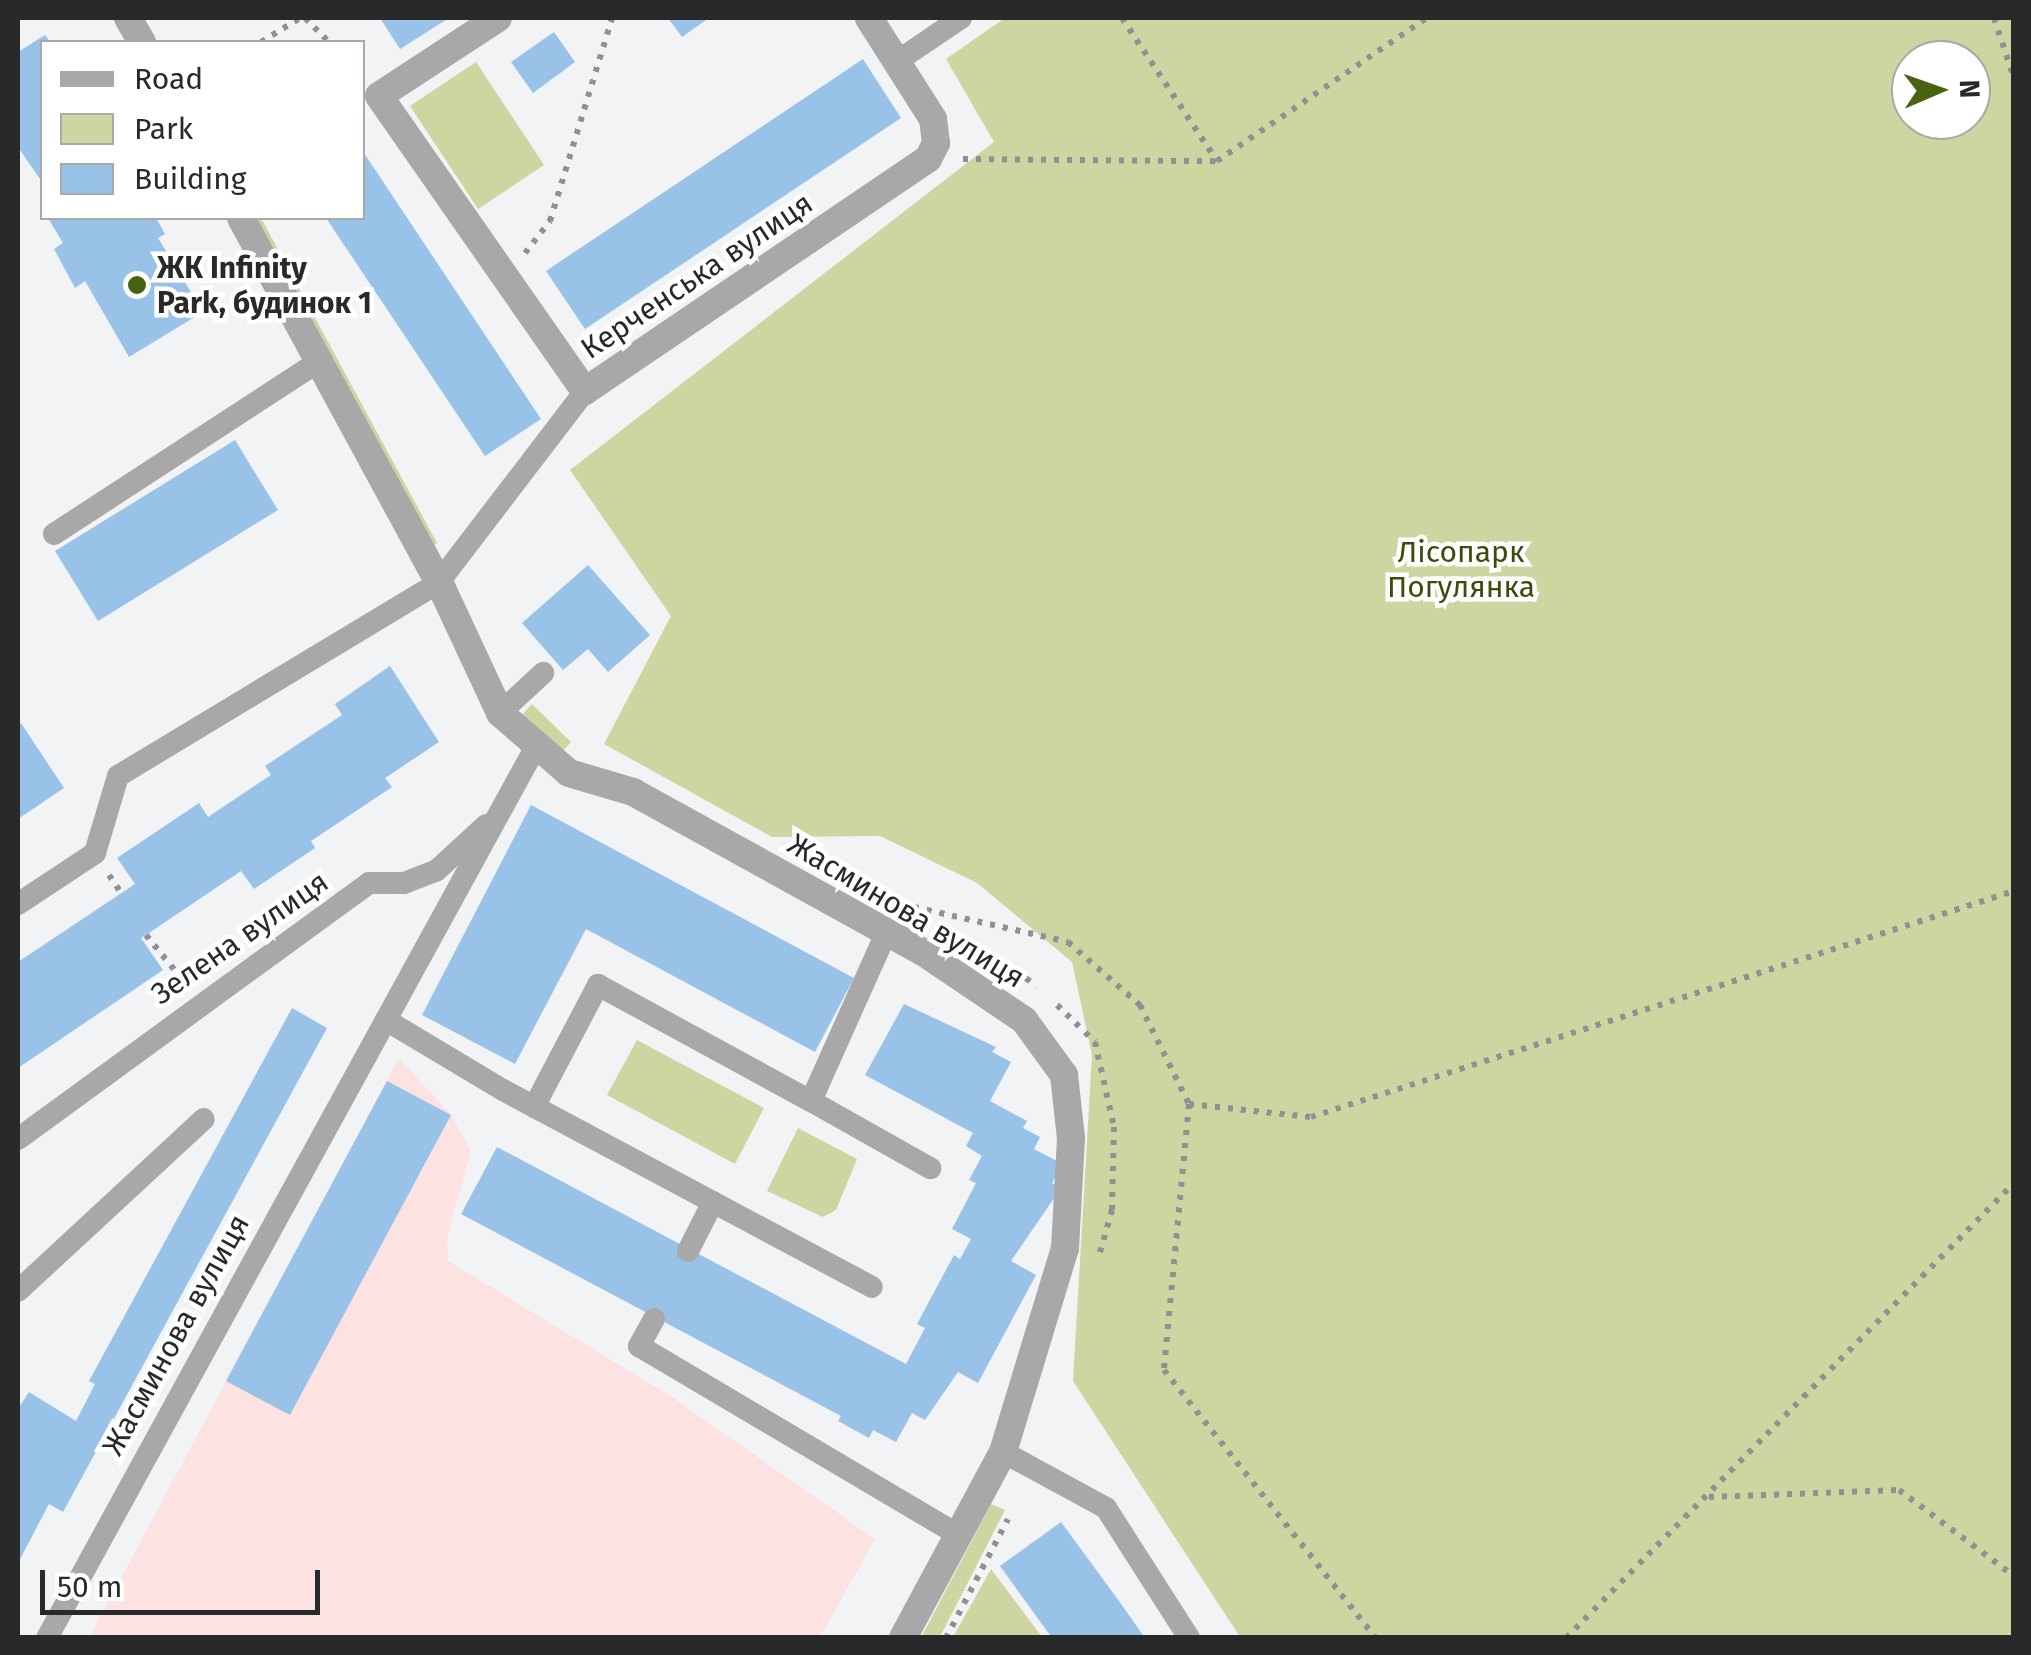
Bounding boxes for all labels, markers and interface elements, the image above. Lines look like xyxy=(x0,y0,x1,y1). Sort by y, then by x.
legend xyxy=(40,40,365,220)
north arrow xyxy=(1891,40,1991,140)
text: Road xyxy=(134,61,203,97)
text: N xyxy=(1953,79,1986,99)
text: Park xyxy=(134,111,193,147)
text: Building xyxy=(134,161,246,197)
street label: Керченська вулиця xyxy=(574,185,820,367)
place label: ЖК Infinity Park, будинок 1 xyxy=(157,250,372,320)
marker: ЖК Infinity Park, будинок 1 xyxy=(126,274,148,296)
park label: Лісопарк Погулянка xyxy=(1387,534,1535,604)
street label: Жасминова вулиця xyxy=(781,826,1031,996)
street label: Зелена вулиця xyxy=(145,864,335,1012)
street label: Жасминова вулиця xyxy=(95,1208,257,1462)
scale bar xyxy=(45,1550,325,1612)
text: 50 m xyxy=(57,1569,122,1605)

